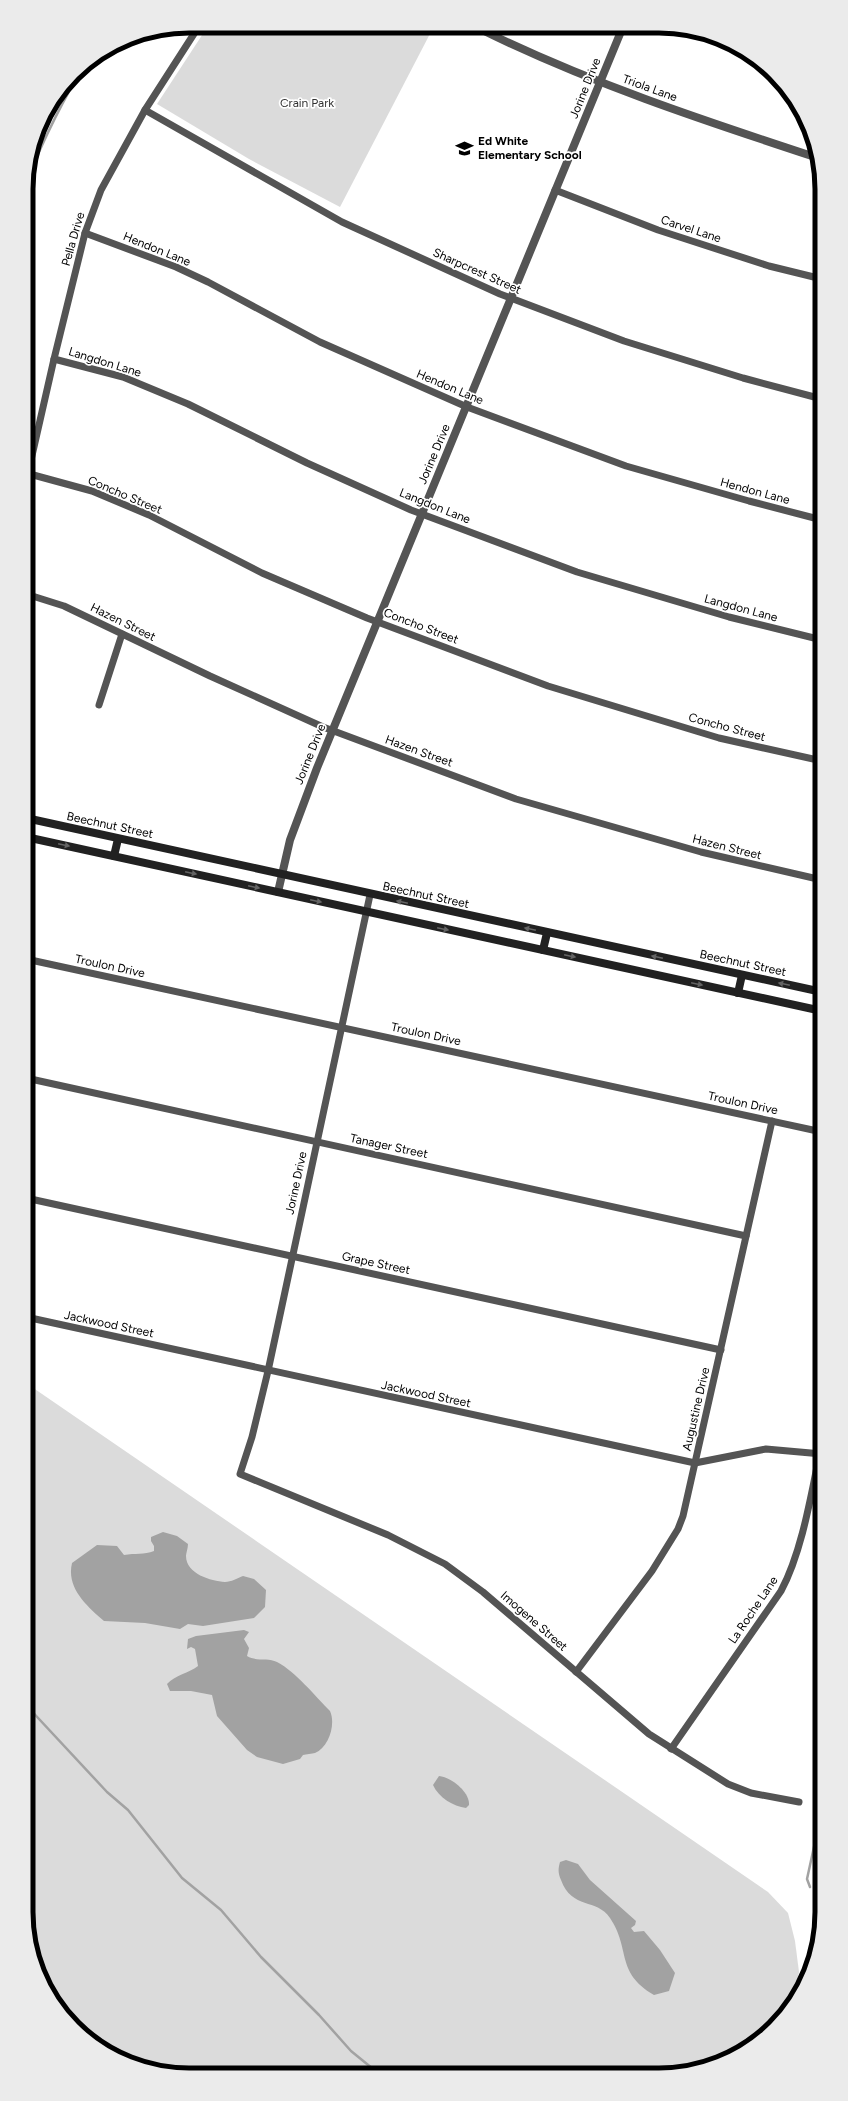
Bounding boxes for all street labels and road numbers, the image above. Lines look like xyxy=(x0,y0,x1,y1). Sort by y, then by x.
street label: Jorine Drive xyxy=(567,55,604,120)
street label: Triola Lane xyxy=(621,72,680,105)
street label: Pella Drive xyxy=(59,210,87,268)
street label: Carvel Lane xyxy=(659,213,723,245)
street label: Hendon Lane xyxy=(121,229,193,269)
street label: Sharpcrest Street xyxy=(431,245,524,297)
street label: Langdon Lane xyxy=(67,344,144,380)
street label: Hendon Lane xyxy=(414,367,486,408)
street label: Jorine Drive xyxy=(415,421,453,486)
street label: Concho Street xyxy=(86,473,165,517)
street label: Hendon Lane xyxy=(719,475,792,507)
street label: Langdon Lane xyxy=(397,485,473,527)
street label: Langdon Lane xyxy=(703,591,780,625)
street label: Hazen Street xyxy=(88,600,158,644)
street label: Concho Street xyxy=(382,605,461,647)
street label: Concho Street xyxy=(687,710,767,744)
street label: Jorine Drive xyxy=(292,721,329,786)
street label: Hazen Street xyxy=(383,732,455,770)
street label: Beechnut Street xyxy=(65,809,155,841)
street label: Hazen Street xyxy=(691,832,764,862)
street label: Beechnut Street xyxy=(381,879,471,911)
street label: Beechnut Street xyxy=(698,947,788,979)
street label: Troulon Drive xyxy=(74,952,147,980)
street label: Troulon Drive xyxy=(390,1020,463,1048)
street label: Troulon Drive xyxy=(707,1089,780,1117)
street label: Tanager Street xyxy=(349,1131,430,1161)
street label: Jorine Drive xyxy=(283,1150,310,1216)
street label: Grape Street xyxy=(341,1249,412,1277)
street label: Jackwood Street xyxy=(63,1308,156,1340)
street label: Augustine Drive xyxy=(680,1365,713,1452)
street label: Jackwood Street xyxy=(380,1378,473,1410)
street label: La Roche Lane xyxy=(725,1573,781,1646)
street label: Imogene Street xyxy=(498,1588,571,1654)

